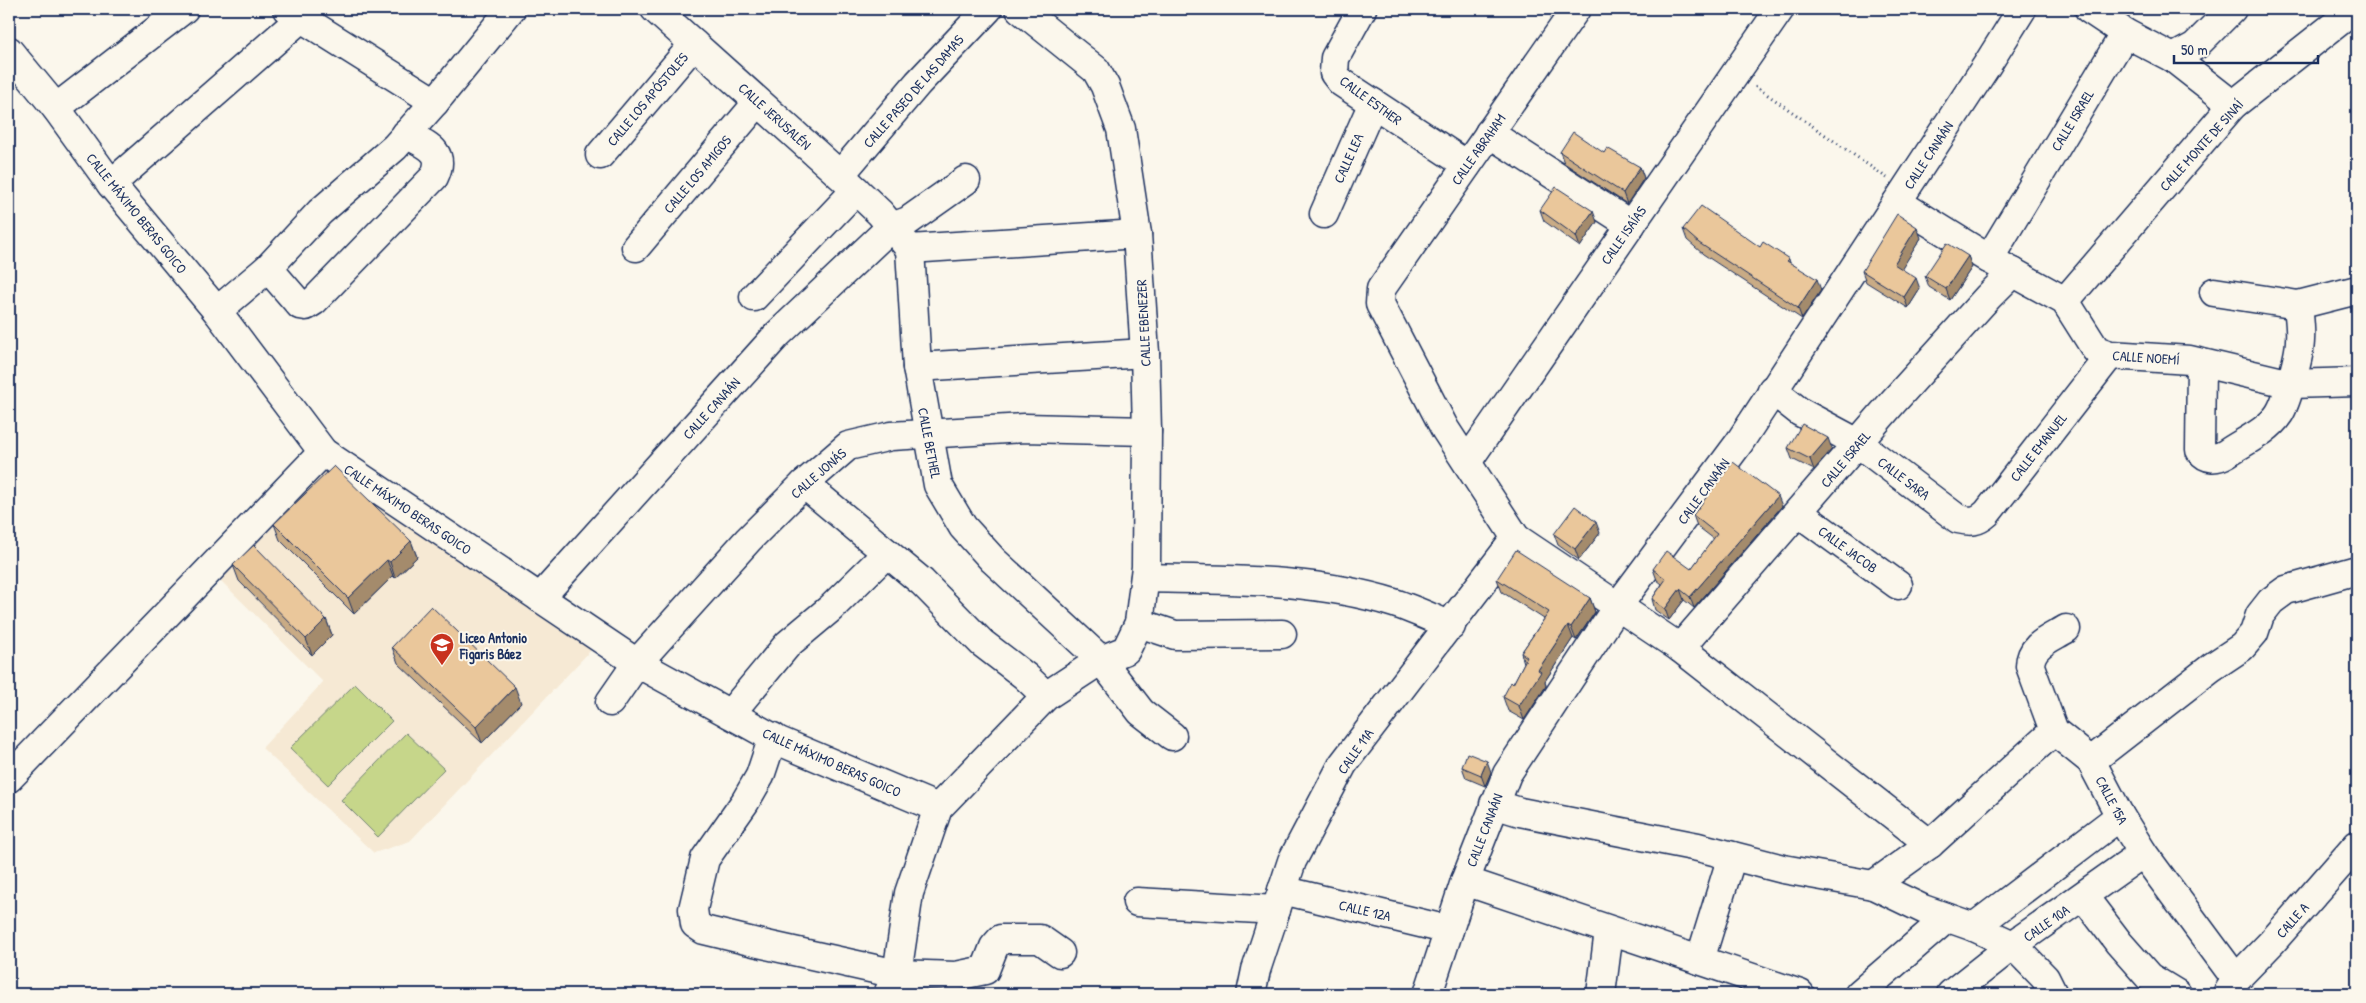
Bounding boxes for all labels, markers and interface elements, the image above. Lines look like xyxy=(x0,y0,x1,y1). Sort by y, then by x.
street label: CALLE PASEO DE LAS DAMAS xyxy=(858,30,968,152)
scale bar xyxy=(2174,32,2317,64)
text: 50 m xyxy=(2181,39,2208,60)
street label: CALLE LOS APÓSTOLES xyxy=(602,48,692,150)
street label: CALLE ESTHER xyxy=(1336,71,1406,129)
street label: CALLE JERUSALÉN xyxy=(735,78,815,154)
street label: CALLE ISRAEL xyxy=(2046,86,2098,154)
street label: CALLE MONTE DE SINAÍ xyxy=(2155,95,2247,195)
street label: CALLE ABRAHAM xyxy=(1446,109,1510,189)
street label: CALLE CANAÁN xyxy=(1899,117,1957,193)
street label: CALLE LEA xyxy=(1329,130,1367,186)
street label: CALLE LOS AMIGOS xyxy=(659,131,736,217)
street label: CALLE MÁXIMO BERAS GOICO xyxy=(82,149,192,277)
street label: CALLE ISAÍAS xyxy=(1596,201,1650,268)
street label: CALLE EBENEZER xyxy=(1131,279,1155,367)
street label: CALLE NOEMÍ xyxy=(2112,345,2180,369)
street label: CALLE CANAÁN xyxy=(678,373,744,443)
street label: CALLE BETHEL xyxy=(914,406,946,480)
street label: CALLE EMANUEL xyxy=(2005,409,2071,485)
street label: CALLE ISRAEL xyxy=(1816,427,1874,491)
street label: CALLE JONÁS xyxy=(786,443,850,502)
street label: CALLE SARA xyxy=(1874,452,1934,504)
street label: CALLE CANAÁN xyxy=(1673,454,1733,528)
street label: CALLE MÁXIMO BERAS GOICO xyxy=(341,459,476,559)
street label: CALLE JACOB xyxy=(1815,521,1881,577)
place label: Liceo Antonio Figaris Báez xyxy=(459,628,527,665)
school or university icon: Liceo Antonio Figaris Báez xyxy=(429,632,455,666)
street label: CALLE MÁXIMO BERAS GOICO xyxy=(760,723,905,801)
street label: CALLE 11A xyxy=(1332,724,1378,777)
street label: CALLE 15A xyxy=(2091,773,2133,828)
street label: CALLE CANAÁN xyxy=(1461,790,1507,870)
street label: CALLE 12A xyxy=(1337,895,1393,925)
street label: CALLE A xyxy=(2271,898,2313,942)
street label: CALLE 10A xyxy=(2019,900,2073,946)

